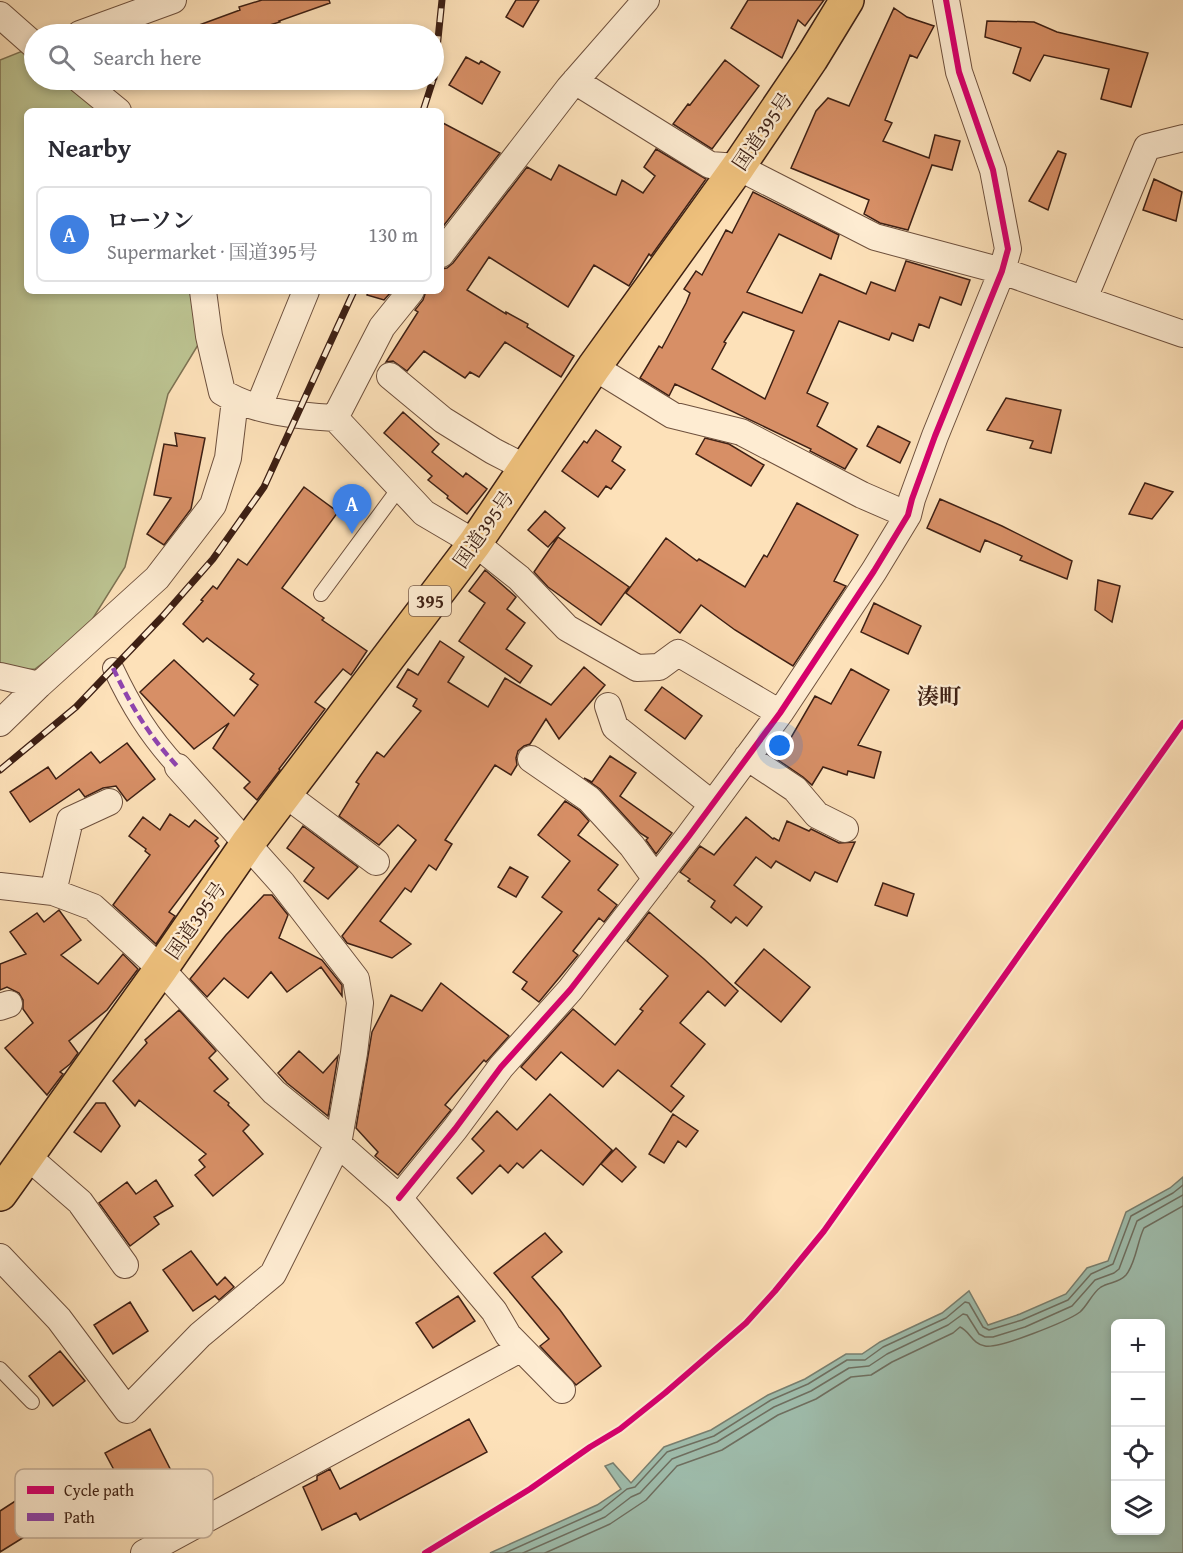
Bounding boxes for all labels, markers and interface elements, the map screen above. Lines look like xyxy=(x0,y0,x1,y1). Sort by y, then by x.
search box xyxy=(24,24,444,90)
icon: search xyxy=(45,41,78,74)
text: Search here xyxy=(93,41,202,73)
street label: 国道395号 xyxy=(725,86,799,176)
text: Nearby xyxy=(48,128,131,167)
text: ローソン xyxy=(107,204,194,236)
text: A xyxy=(63,220,76,249)
text: 130 m xyxy=(368,220,418,249)
text: Supermarket · 国道395号 xyxy=(107,237,317,266)
pin: A xyxy=(332,484,372,534)
street label: 国道395号 xyxy=(446,484,520,574)
road number: 395 xyxy=(409,586,451,616)
district label: 湊町 xyxy=(917,680,961,712)
your location xyxy=(765,731,794,760)
street label: 国道395号 xyxy=(158,875,232,965)
map controls xyxy=(1111,1319,1165,1535)
button: + xyxy=(1111,1319,1165,1373)
button: − xyxy=(1111,1373,1165,1427)
button: locate xyxy=(1111,1427,1165,1481)
legend xyxy=(15,1469,213,1538)
text: Cycle path xyxy=(64,1478,134,1502)
button: layers xyxy=(1111,1481,1165,1535)
text: Path xyxy=(64,1505,95,1529)

